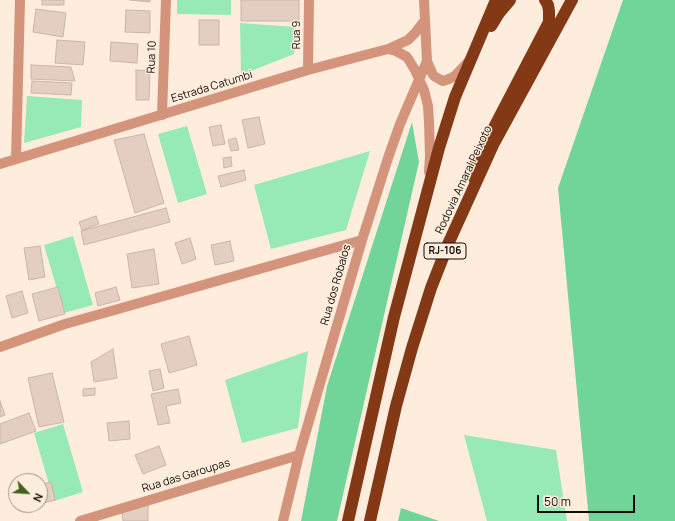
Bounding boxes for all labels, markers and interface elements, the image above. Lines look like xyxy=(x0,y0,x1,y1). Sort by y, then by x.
street label: Rua 9 xyxy=(290,21,304,49)
street label: Rua 10 xyxy=(145,40,159,74)
street label: Estrada Catumbi xyxy=(170,68,254,106)
street label: Rodovia Amaral Peixoto xyxy=(433,124,495,236)
street label: Rua dos Robalos xyxy=(318,243,354,327)
road number: RJ-106 xyxy=(424,243,466,259)
street label: Rua das Garoupas xyxy=(140,456,232,496)
north arrow xyxy=(8,473,48,513)
scale bar xyxy=(539,487,637,513)
text: N xyxy=(30,491,47,505)
text: 50 m xyxy=(544,493,571,510)

